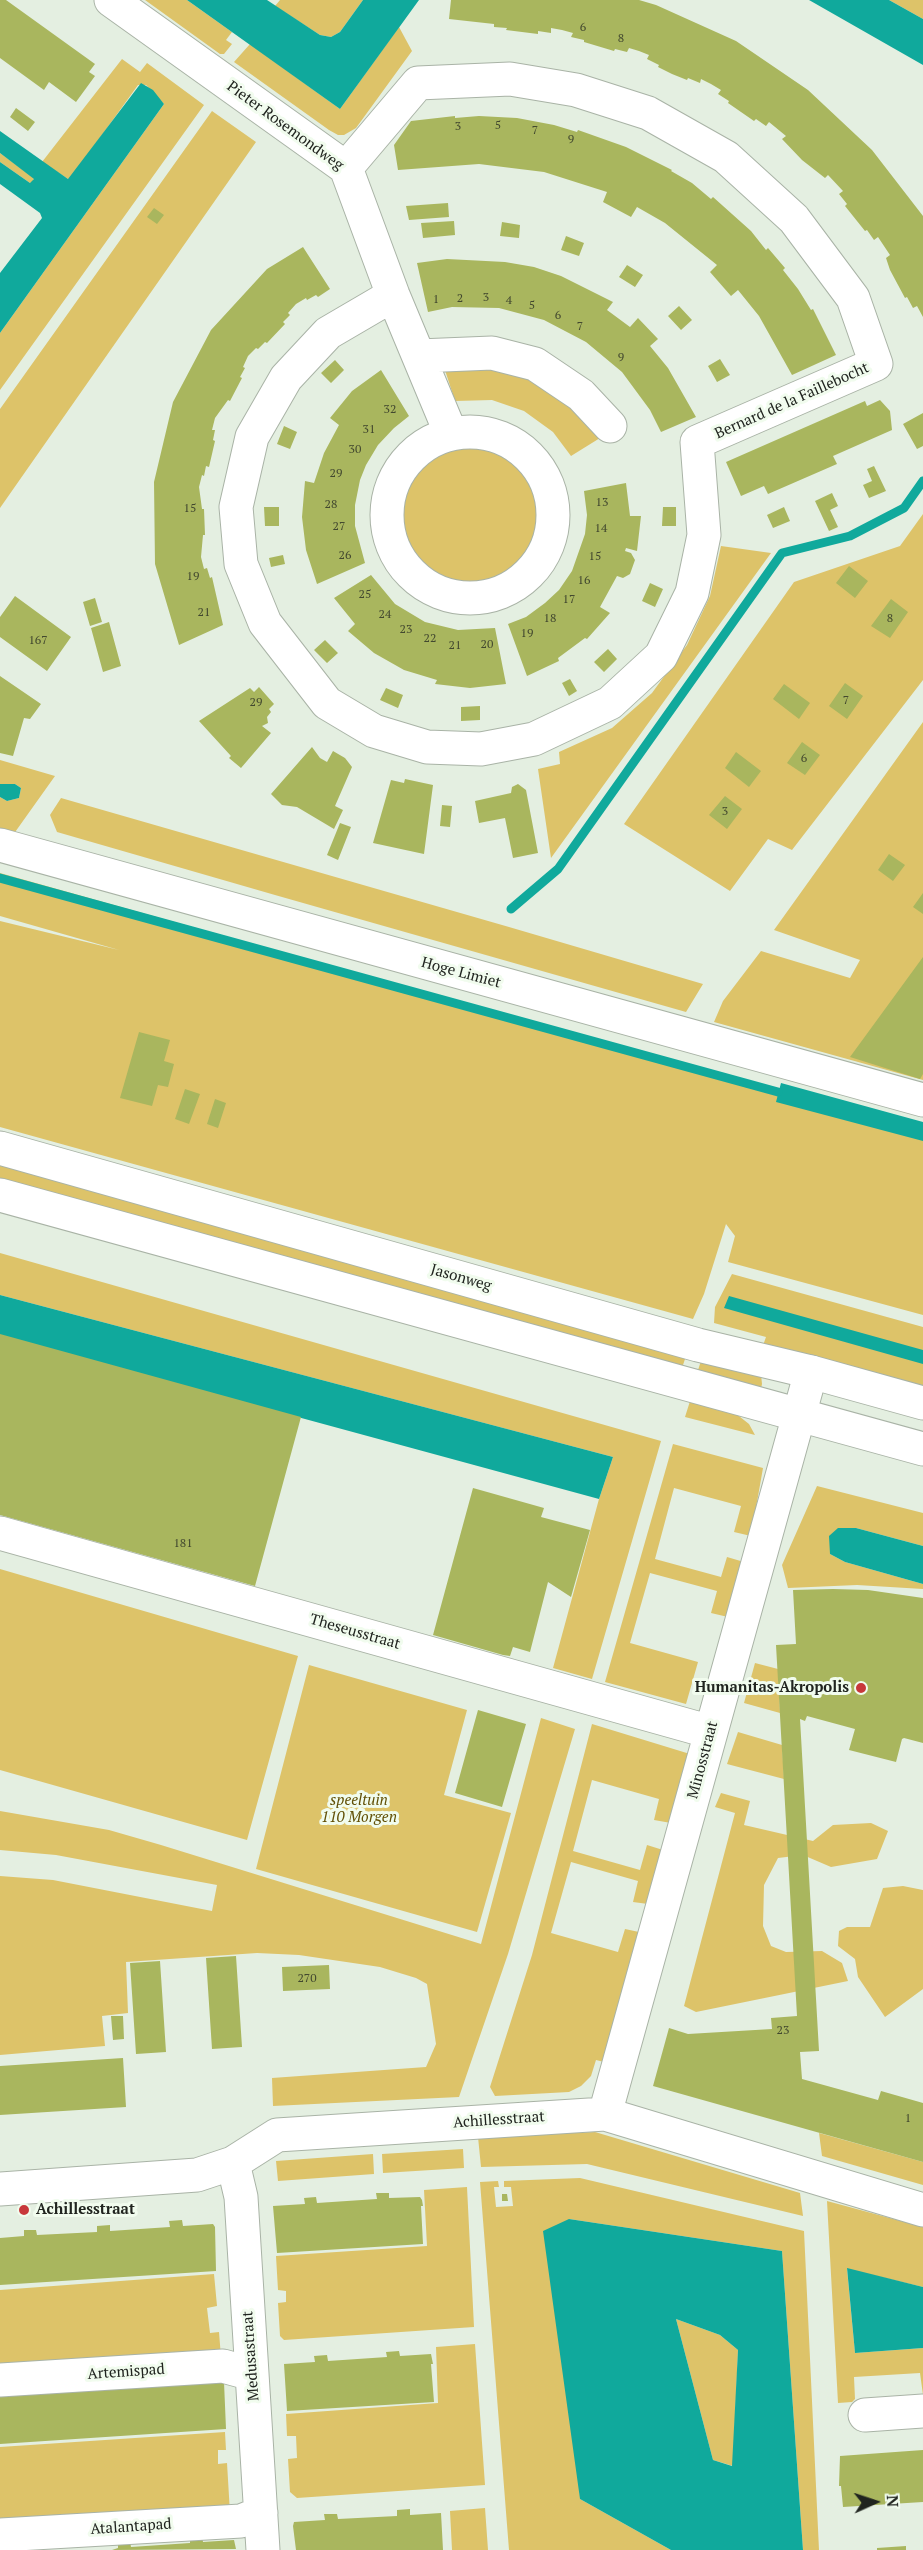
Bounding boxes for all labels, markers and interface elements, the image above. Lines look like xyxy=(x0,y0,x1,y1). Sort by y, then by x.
house number: 6 xyxy=(580,21,586,35)
house number: 8 xyxy=(618,32,624,46)
street label: Pieter Rosemondweg xyxy=(223,78,347,174)
house number: 5 xyxy=(495,119,501,133)
house number: 3 xyxy=(455,120,461,134)
house number: 7 xyxy=(532,124,538,138)
house number: 9 xyxy=(568,133,574,147)
house number: 3 xyxy=(483,291,489,305)
house number: 2 xyxy=(457,292,463,306)
house number: 1 xyxy=(433,293,439,307)
house number: 4 xyxy=(506,294,512,308)
house number: 5 xyxy=(529,299,535,313)
house number: 6 xyxy=(555,309,561,323)
house number: 7 xyxy=(577,320,583,334)
house number: 9 xyxy=(618,351,624,365)
street label: Bernard de la Faillebocht xyxy=(712,359,872,443)
house number: 32 xyxy=(384,403,396,417)
house number: 31 xyxy=(363,423,375,437)
house number: 30 xyxy=(349,443,361,457)
house number: 29 xyxy=(330,467,342,481)
house number: 13 xyxy=(596,496,608,510)
house number: 28 xyxy=(325,498,337,512)
house number: 15 xyxy=(184,502,196,516)
house number: 27 xyxy=(333,520,345,534)
house number: 14 xyxy=(595,522,607,536)
house number: 26 xyxy=(339,549,351,563)
house number: 15 xyxy=(589,550,601,564)
house number: 19 xyxy=(187,570,199,584)
house number: 16 xyxy=(578,574,590,588)
house number: 25 xyxy=(359,588,371,602)
house number: 17 xyxy=(563,593,575,607)
house number: 21 xyxy=(198,606,210,620)
house number: 24 xyxy=(379,608,391,622)
house number: 18 xyxy=(544,612,556,626)
house number: 8 xyxy=(887,612,893,626)
house number: 23 xyxy=(400,623,412,637)
house number: 19 xyxy=(521,627,533,641)
house number: 22 xyxy=(424,632,436,646)
house number: 167 xyxy=(28,634,48,648)
house number: 20 xyxy=(481,638,493,652)
house number: 21 xyxy=(449,639,461,653)
house number: 7 xyxy=(843,694,849,708)
house number: 29 xyxy=(250,696,262,710)
house number: 6 xyxy=(801,752,807,766)
house number: 3 xyxy=(722,805,728,819)
street label: Hoge Limiet xyxy=(419,954,503,992)
street label: Jasonweg xyxy=(428,1261,494,1295)
house number: 181 xyxy=(173,1537,193,1551)
street label: Theseusstraat xyxy=(308,1610,402,1654)
place label: Humanitas-Akropolis xyxy=(695,1679,849,1697)
marker: Humanitas-Akropolis xyxy=(854,1681,868,1695)
street label: Minosstraat xyxy=(684,1719,722,1801)
park label: speeltuin 110 Morgen xyxy=(321,1792,397,1827)
house number: 270 xyxy=(297,1972,317,1986)
house number: 23 xyxy=(777,2024,789,2038)
street label: Achillesstraat xyxy=(453,2108,545,2132)
house number: 1 xyxy=(905,2112,911,2126)
place label: Achillesstraat xyxy=(36,2201,135,2219)
marker: Achillesstraat xyxy=(17,2203,31,2217)
street label: Medusastraat xyxy=(239,2310,263,2402)
street label: Artemispad xyxy=(87,2360,165,2384)
north arrow xyxy=(845,2472,905,2532)
text: N xyxy=(882,2494,904,2508)
street label: Atalantapad xyxy=(90,2515,172,2539)

